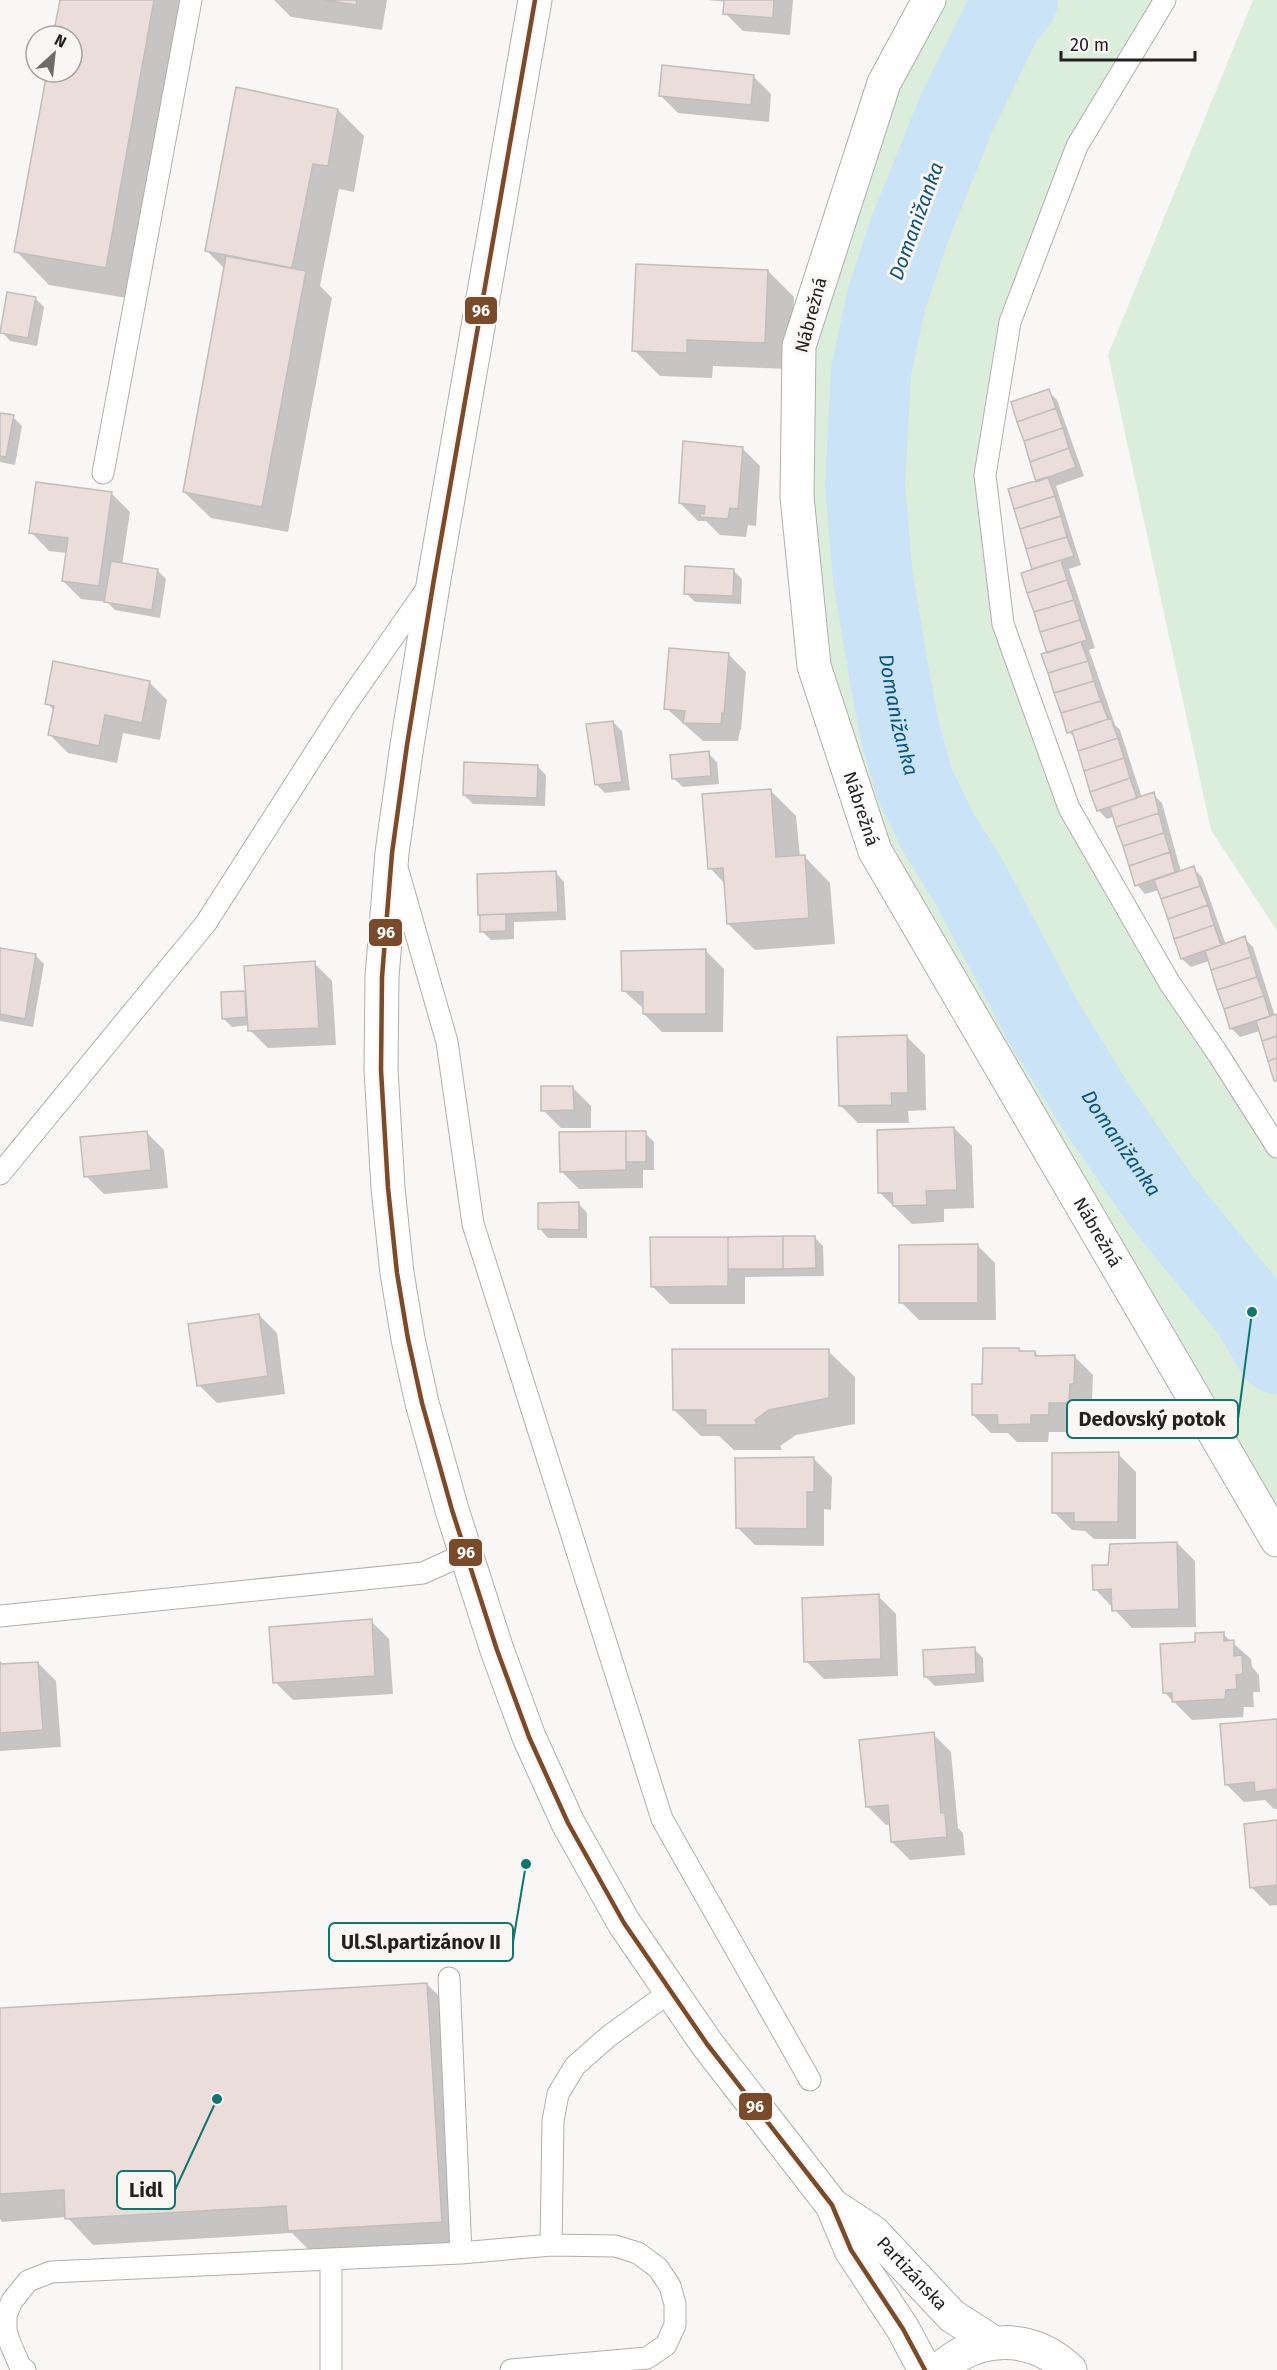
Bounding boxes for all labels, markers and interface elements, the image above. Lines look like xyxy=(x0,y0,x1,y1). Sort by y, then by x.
north arrow xyxy=(24,24,84,84)
scale bar xyxy=(1061,24,1194,62)
text: N xyxy=(52,30,70,52)
text: 20 m xyxy=(1070,34,1109,56)
water label: Domanižanka xyxy=(884,159,948,283)
street label: Nábrežná xyxy=(790,275,832,355)
line badge: 96 xyxy=(464,296,498,325)
text: 96 xyxy=(472,301,490,320)
water label: Domanižanka xyxy=(874,652,924,778)
street label: Nábrežná xyxy=(839,769,884,849)
line badge: 96 xyxy=(368,918,403,947)
text: 96 xyxy=(377,923,395,942)
water label: Domanižanka xyxy=(1076,1085,1166,1201)
street label: Nábrežná xyxy=(1069,1194,1126,1271)
callout: Dedovský potok xyxy=(1067,1400,1238,1438)
text: Dedovský potok xyxy=(1078,1407,1227,1431)
line badge: 96 xyxy=(448,1538,483,1567)
text: 96 xyxy=(457,1543,475,1562)
callout: Ul.Sl.partizánov II xyxy=(329,1923,513,1961)
text: Ul.Sl.partizánov II xyxy=(341,1930,501,1954)
line badge: 96 xyxy=(738,2092,773,2121)
text: 96 xyxy=(746,2097,764,2116)
callout: Lidl xyxy=(117,2171,175,2209)
text: Lidl xyxy=(129,2178,163,2202)
street label: Partizánska xyxy=(872,2232,952,2315)

